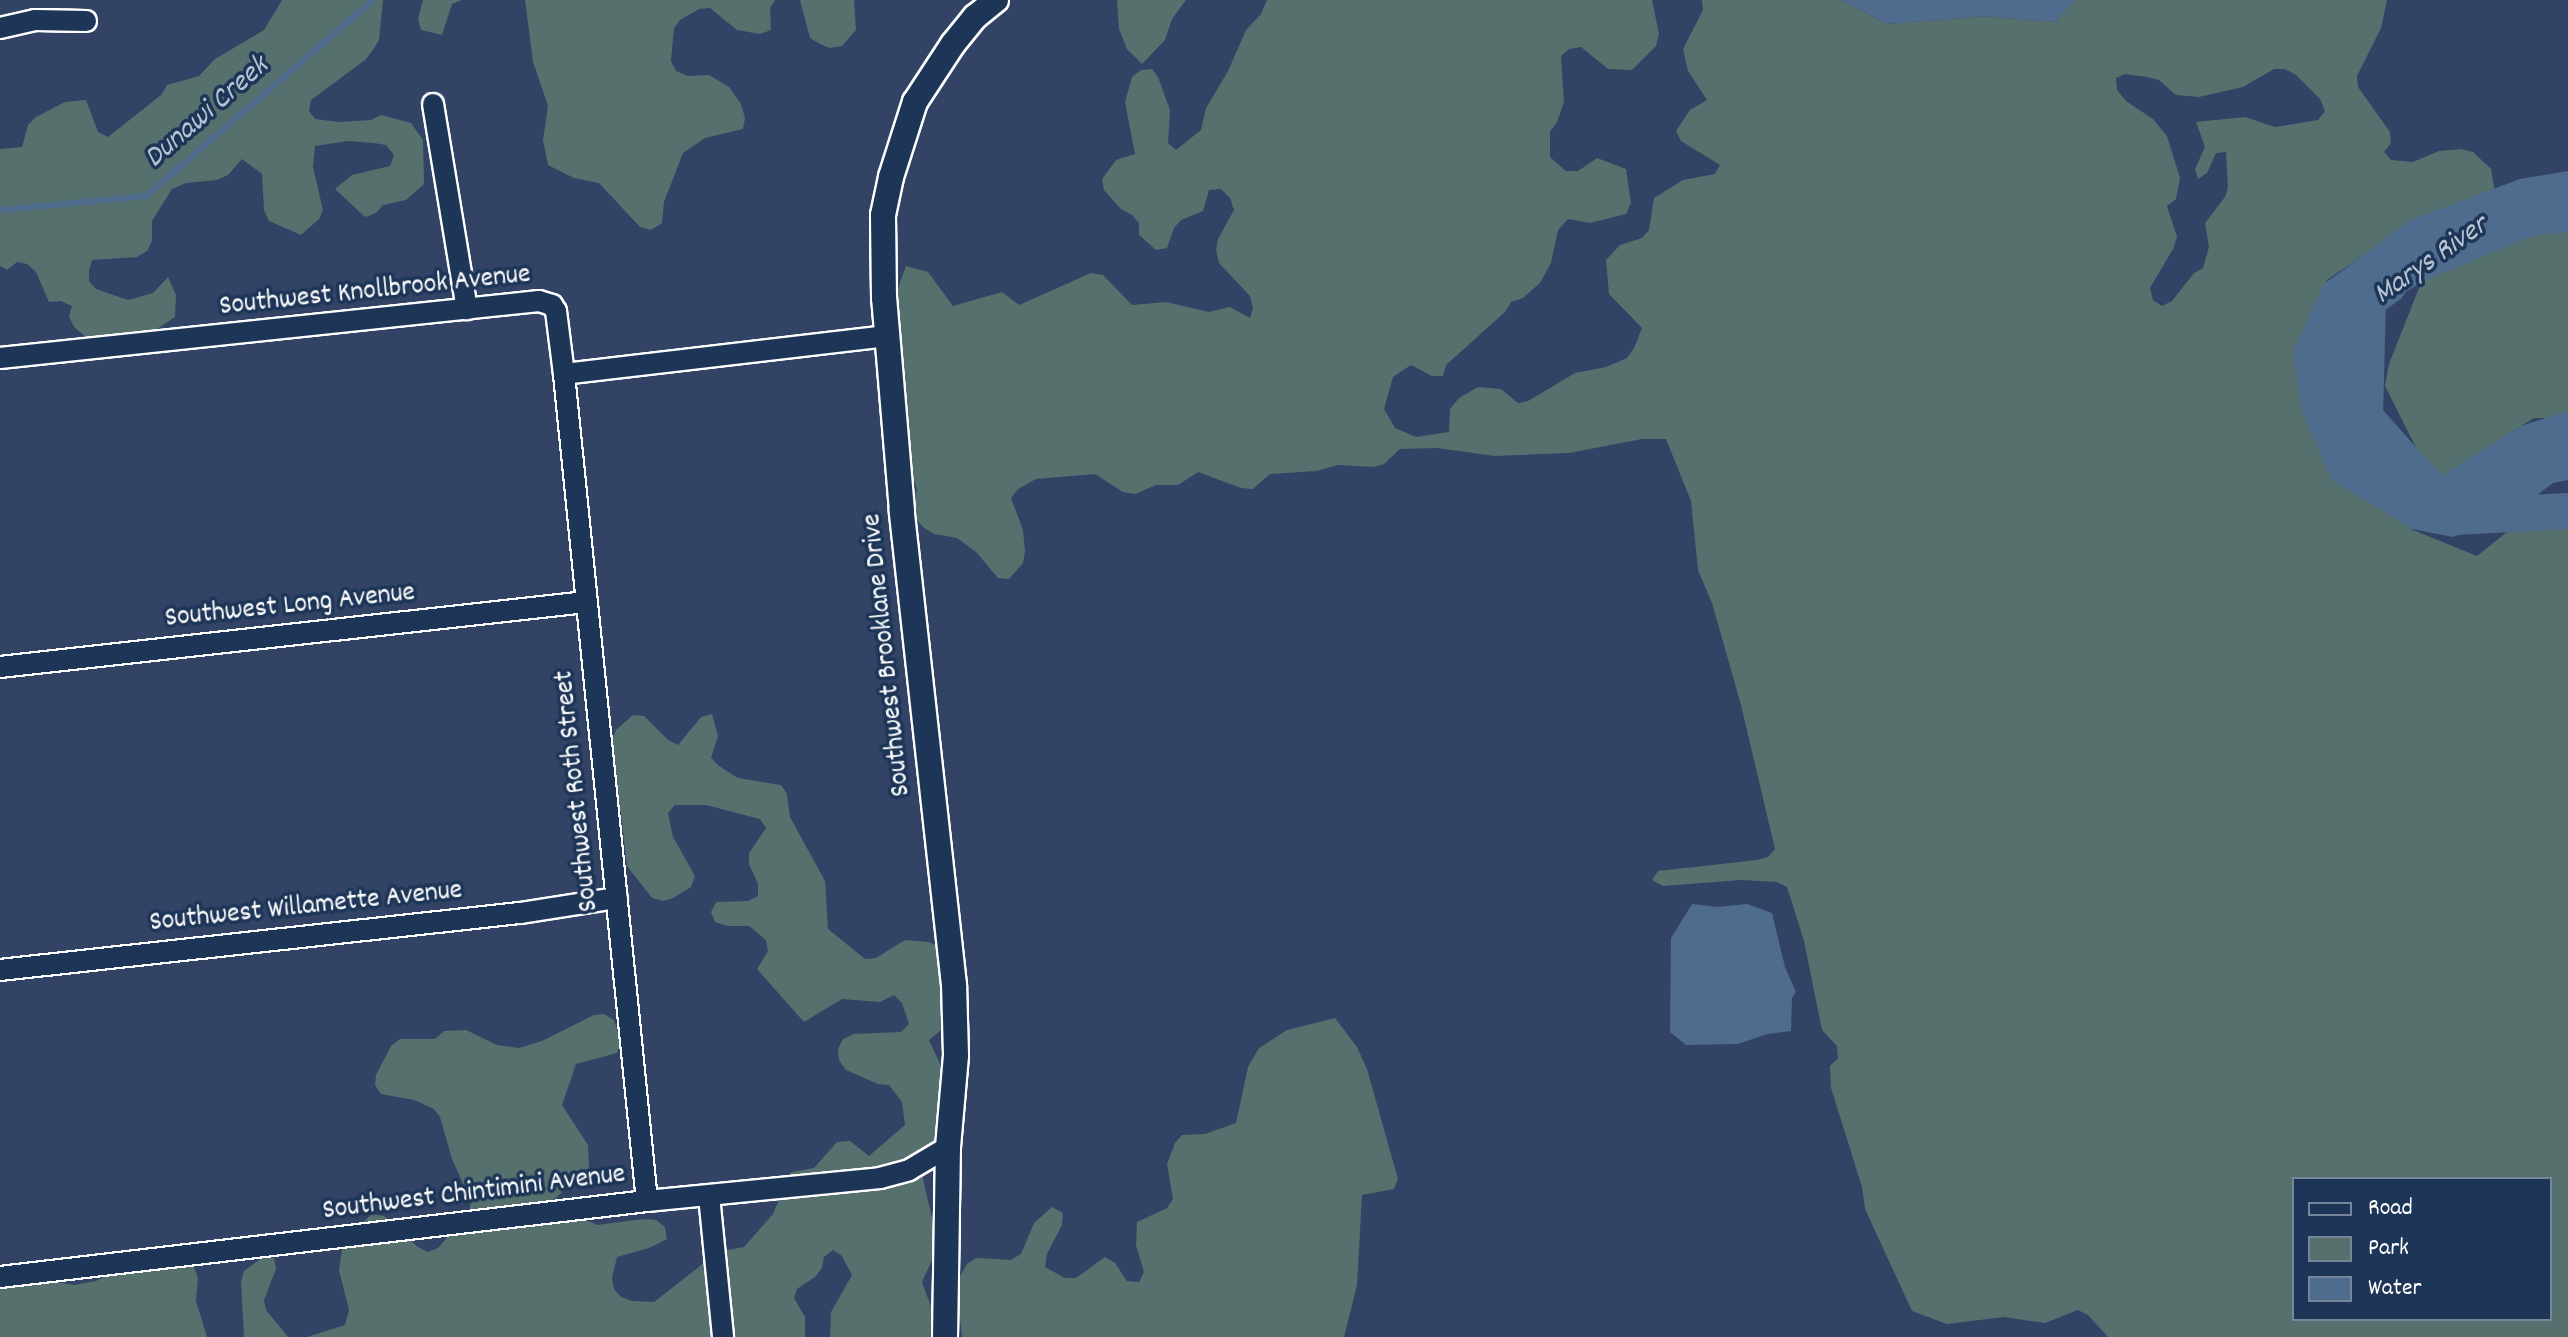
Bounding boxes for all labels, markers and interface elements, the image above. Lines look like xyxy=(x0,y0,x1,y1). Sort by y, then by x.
water label: Dunawi Creek xyxy=(139,50,277,178)
water label: Marys River xyxy=(2368,210,2496,314)
street label: Southwest Knollbrook Avenue xyxy=(218,259,532,325)
street label: Southwest Brooklane Drive xyxy=(856,512,920,798)
street label: Southwest Long Avenue xyxy=(163,577,417,637)
street label: Southwest Roth Street xyxy=(549,669,607,913)
street label: Southwest Willamette Avenue xyxy=(148,875,464,941)
street label: Southwest Chintimini Avenue xyxy=(321,1159,627,1229)
legend xyxy=(2292,1177,2552,1321)
text: Road xyxy=(2368,1192,2413,1226)
text: Park xyxy=(2368,1232,2409,1266)
text: Water xyxy=(2368,1272,2421,1306)

